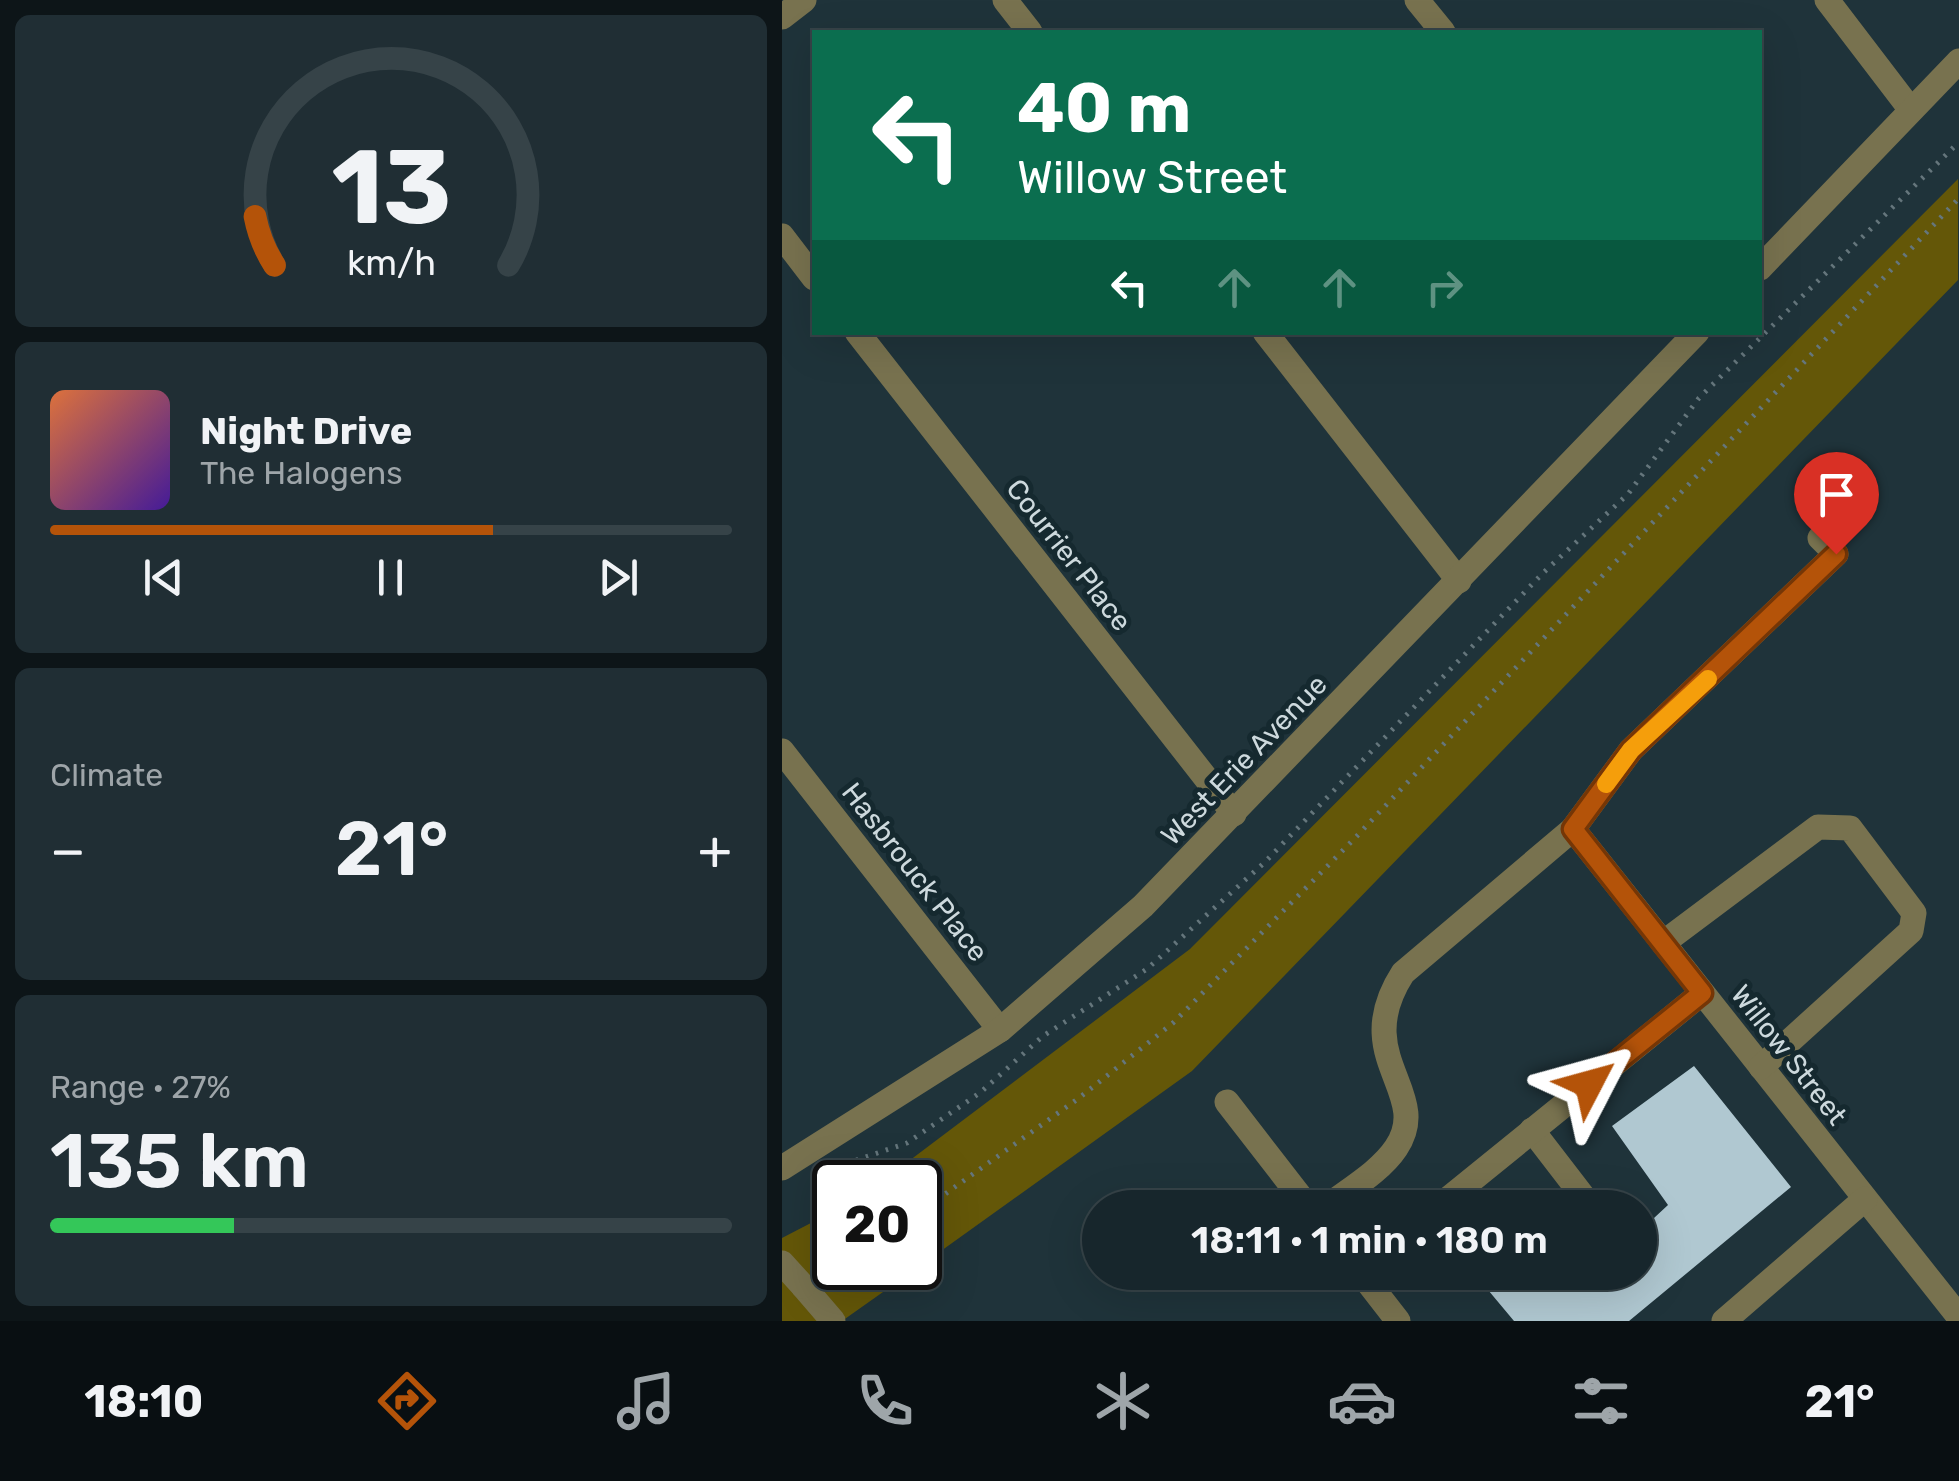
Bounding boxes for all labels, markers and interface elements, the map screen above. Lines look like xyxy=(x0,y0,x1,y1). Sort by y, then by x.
text: 40 m xyxy=(1017,67,1191,150)
icon: left xyxy=(852,70,982,200)
text: 13 xyxy=(331,126,451,249)
text: Willow Street xyxy=(1017,151,1287,204)
text: km/h xyxy=(346,242,436,284)
icon: left xyxy=(1102,260,1157,315)
icon: ahead xyxy=(1207,260,1262,315)
icon: ahead xyxy=(1312,260,1367,315)
icon: right xyxy=(1417,260,1472,315)
text: Night Drive xyxy=(200,408,412,454)
pin xyxy=(1794,452,1879,555)
text: The Halogens xyxy=(200,454,403,492)
icon: arrive xyxy=(1809,467,1864,522)
street label: Courrier Place xyxy=(999,473,1139,637)
icon: previous xyxy=(136,550,191,605)
icon: pause xyxy=(363,550,418,605)
icon: next xyxy=(591,550,646,605)
street label: West Erie Avenue xyxy=(1154,668,1334,852)
text: Climate xyxy=(50,756,163,794)
street label: Hasbrouck Place xyxy=(835,776,995,968)
text: 21° xyxy=(335,805,449,894)
text: − xyxy=(50,818,86,883)
text: + xyxy=(698,818,732,883)
street label: Willow Street xyxy=(1724,979,1854,1131)
position arrow xyxy=(1537,1032,1641,1136)
text: Range · 27% xyxy=(50,1068,231,1106)
text: 135 km xyxy=(50,1117,309,1206)
speed limit sign: 20 xyxy=(812,1160,942,1290)
text: 18:11 · 1 min · 180 m xyxy=(1191,1217,1548,1263)
icon: directions xyxy=(372,1366,442,1436)
icon: music xyxy=(611,1366,681,1436)
icon: phone xyxy=(850,1366,920,1436)
icon: climate xyxy=(1088,1366,1158,1436)
icon: car xyxy=(1327,1366,1397,1436)
icon: filters xyxy=(1566,1366,1636,1436)
text: 18:10 xyxy=(84,1375,203,1428)
text: 21° xyxy=(1804,1375,1875,1428)

